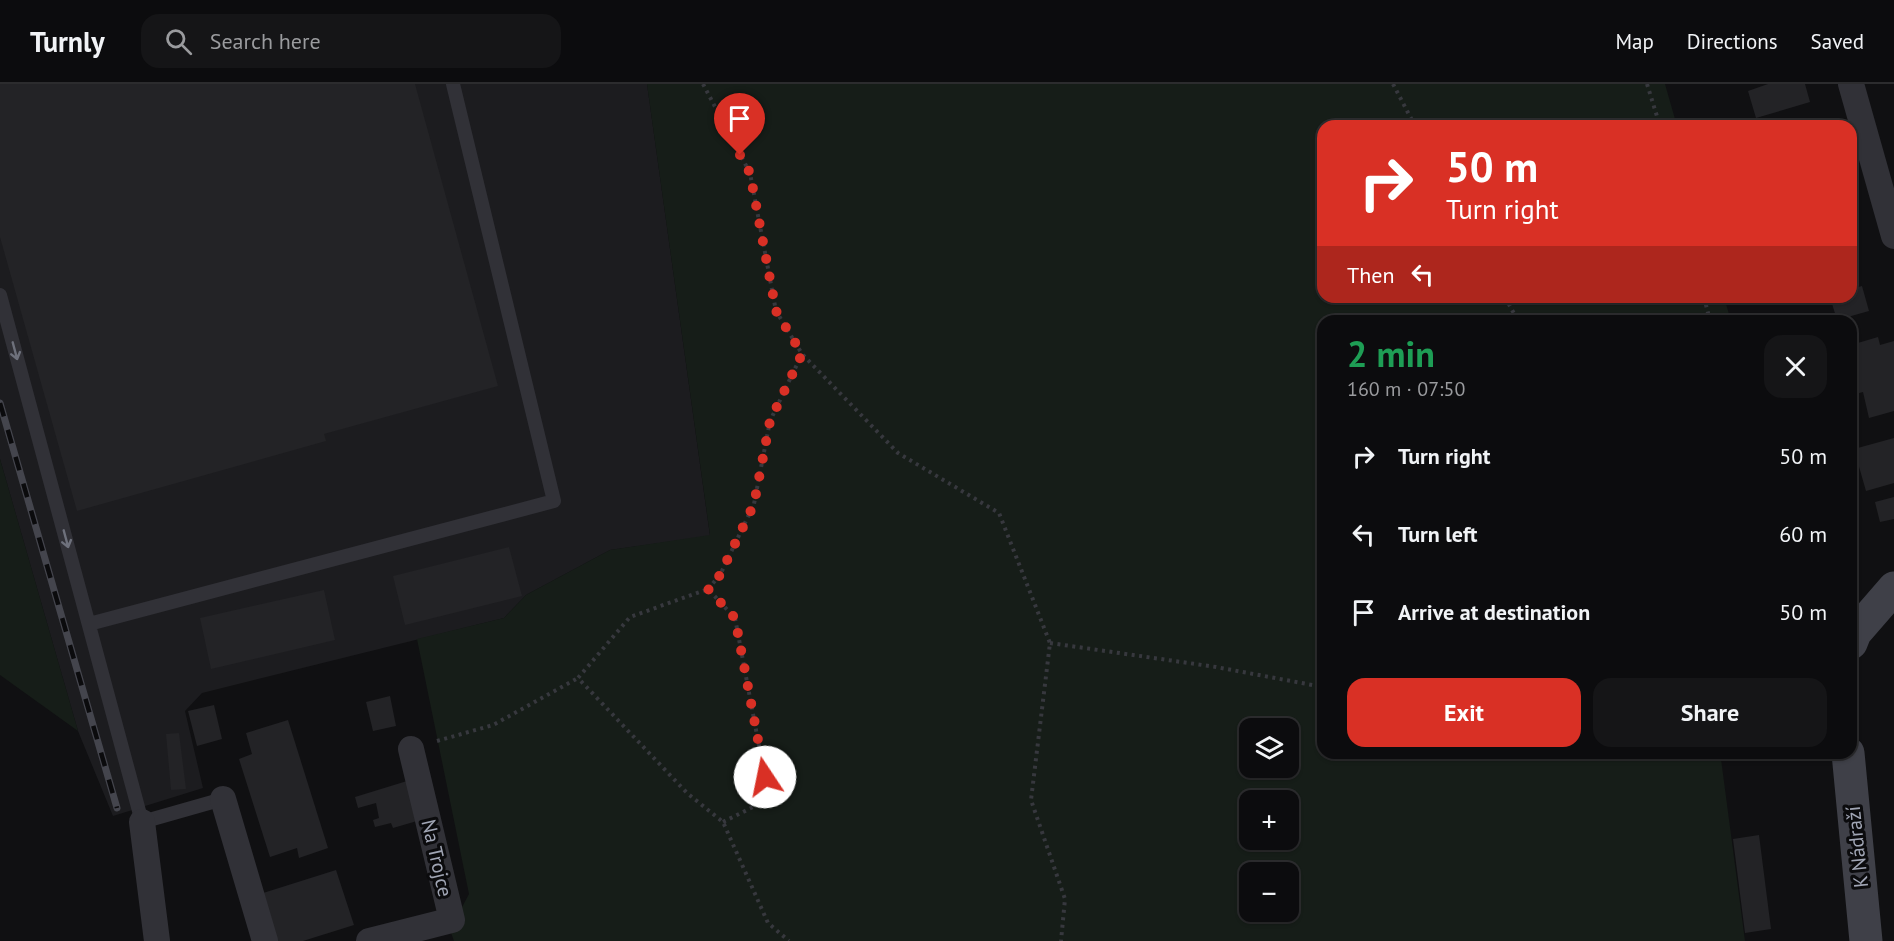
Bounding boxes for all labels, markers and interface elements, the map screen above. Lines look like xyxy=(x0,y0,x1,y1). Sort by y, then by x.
search box xyxy=(141,14,561,68)
text: Turnly xyxy=(30,23,105,60)
icon: search xyxy=(162,25,195,58)
text: Search here xyxy=(210,27,321,55)
text: Map xyxy=(1615,28,1654,55)
text: Directions xyxy=(1687,28,1778,55)
text: Saved xyxy=(1811,28,1864,55)
pin xyxy=(714,93,765,155)
icon: arrive xyxy=(723,102,756,135)
text: 50 m xyxy=(1446,139,1538,194)
icon: right xyxy=(1347,144,1425,222)
text: Turn right xyxy=(1446,192,1559,226)
icon: left xyxy=(1406,258,1439,291)
text: Then xyxy=(1347,261,1394,289)
text: 2 min xyxy=(1347,330,1435,377)
button: close xyxy=(1764,335,1827,398)
one-way arrow xyxy=(10,341,21,360)
text: 160 m · 07:50 xyxy=(1347,376,1465,402)
icon: right xyxy=(1347,440,1380,473)
text: Turn right xyxy=(1398,442,1490,470)
text: 50 m xyxy=(1779,442,1827,470)
icon: left xyxy=(1347,518,1380,551)
text: Turn left xyxy=(1398,520,1478,548)
text: 60 m xyxy=(1779,520,1827,548)
one-way arrow xyxy=(61,529,72,548)
icon: arrive xyxy=(1347,596,1380,629)
text: Arrive at destination xyxy=(1398,598,1590,626)
text: 50 m xyxy=(1779,598,1827,626)
button: Exit xyxy=(1347,678,1581,747)
button: Share xyxy=(1593,678,1827,747)
map controls xyxy=(1239,718,1299,922)
button: layers xyxy=(1239,718,1299,778)
position arrow xyxy=(733,745,797,809)
button: + xyxy=(1239,790,1299,850)
street label: K Nádraží xyxy=(1840,805,1874,889)
street label: Na Trojce xyxy=(415,817,459,899)
button: − xyxy=(1239,862,1299,922)

